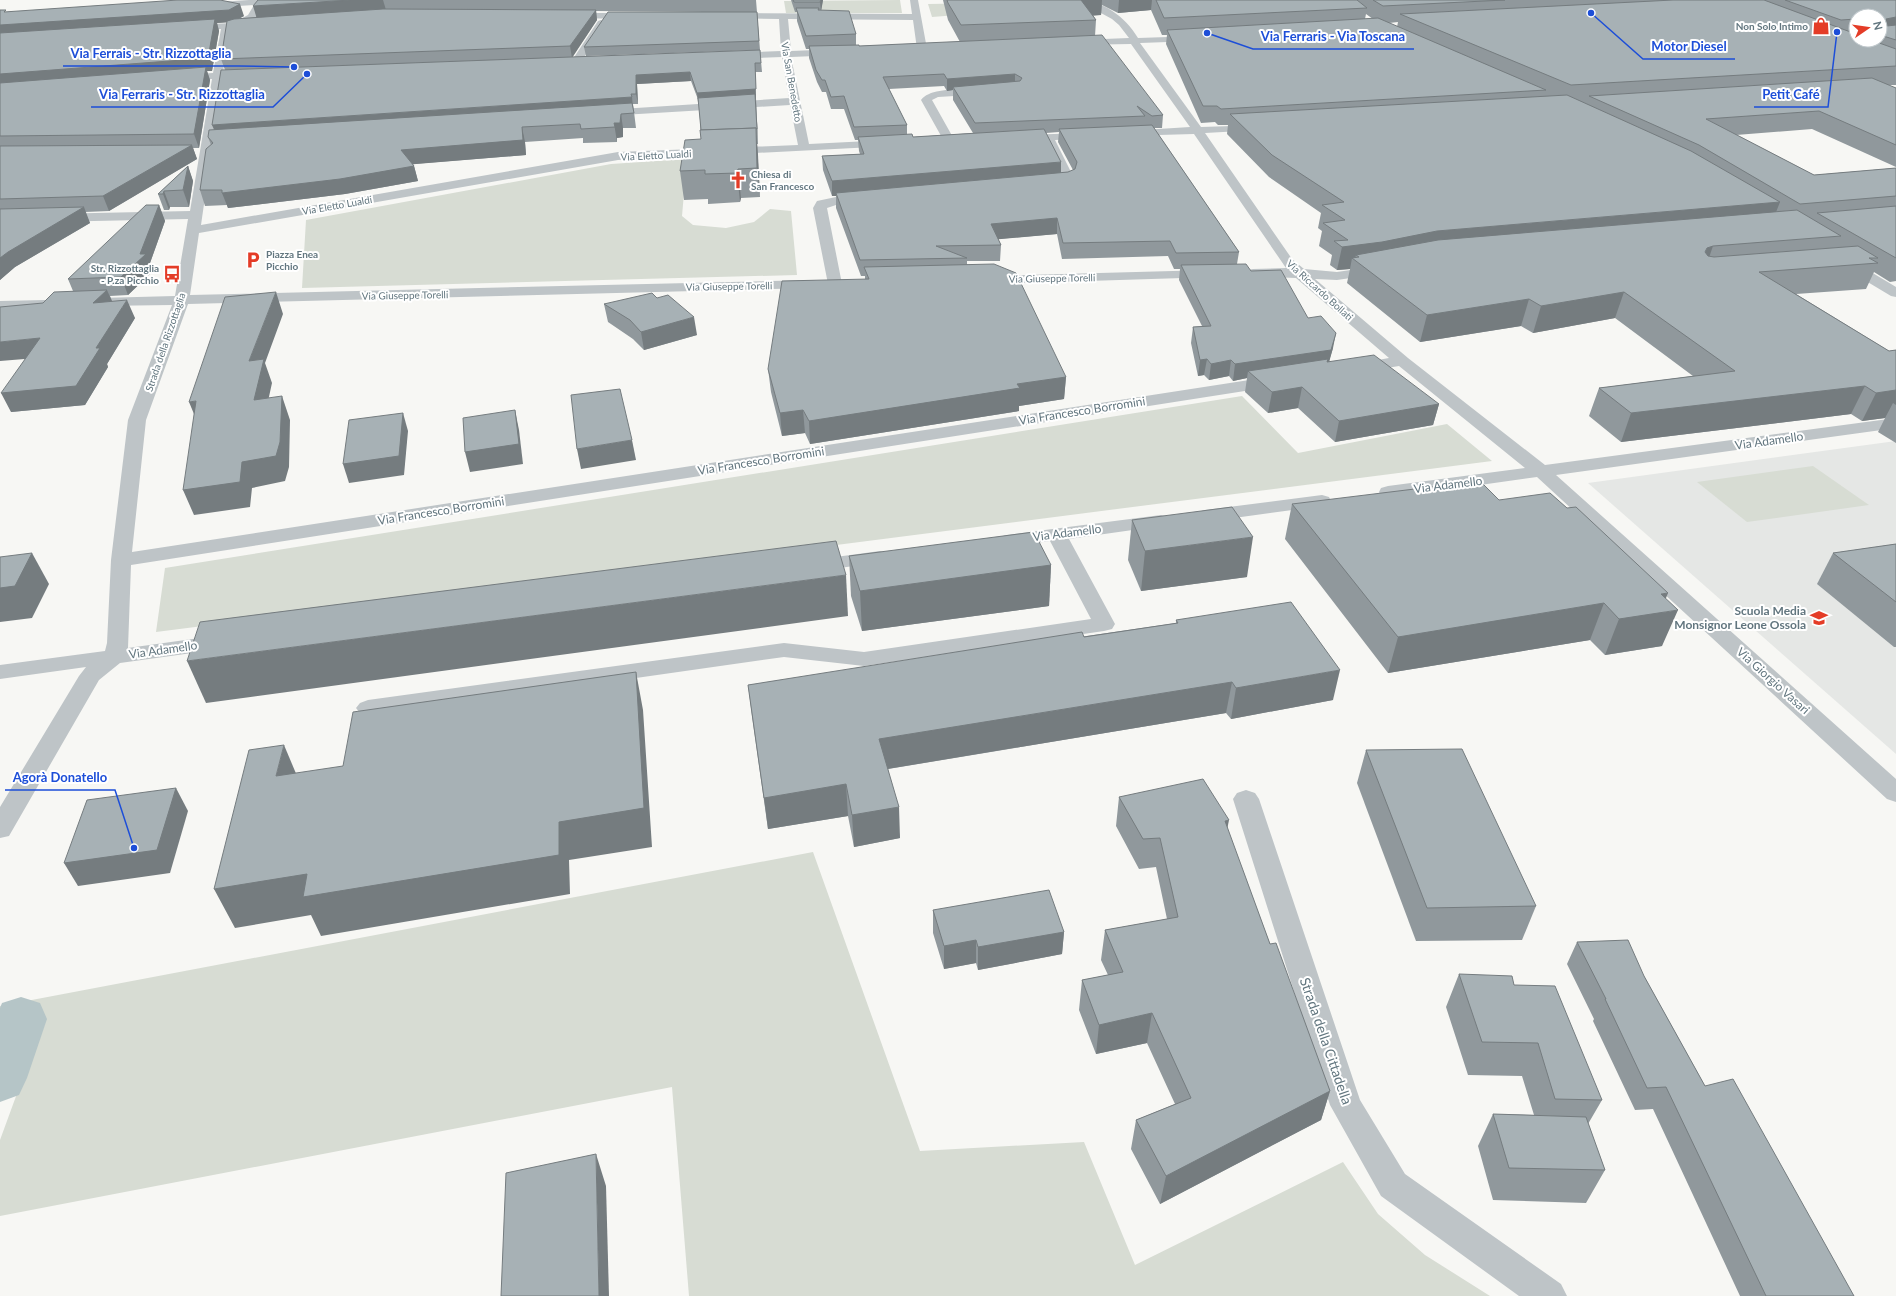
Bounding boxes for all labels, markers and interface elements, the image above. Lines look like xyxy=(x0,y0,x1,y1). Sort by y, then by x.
north arrow xyxy=(1848,8,1888,48)
shop icon: Non Solo Intimo xyxy=(1811,16,1831,36)
place label: Non Solo Intimo xyxy=(1736,20,1808,32)
text: N xyxy=(1871,20,1886,31)
callout: Via Ferraris - Via Toscana xyxy=(1253,24,1414,49)
text: Via Ferraris - Via Toscana xyxy=(1260,28,1405,44)
callout: Motor Diesel xyxy=(1643,34,1735,59)
text: Motor Diesel xyxy=(1651,38,1727,54)
callout: Via Ferrais - Str. Rizzottaglia xyxy=(63,41,239,66)
street label: Via San Benedetto xyxy=(779,41,805,123)
text: Via Ferrais - Str. Rizzottaglia xyxy=(70,45,231,61)
callout: Via Ferraris - Str. Rizzottaglia xyxy=(91,82,273,107)
callout: Petit Café xyxy=(1754,82,1828,107)
text: Via Ferraris - Str. Rizzottaglia xyxy=(98,86,265,102)
text: Petit Café xyxy=(1762,86,1820,102)
street label: Via Eletto Lualdi xyxy=(620,147,692,163)
place label: Chiesa di San Francesco xyxy=(751,168,814,192)
church icon: Chiesa di San Francesco xyxy=(728,170,748,190)
street label: Via Eletto Lualdi xyxy=(301,193,373,217)
place label: Piazza Enea Picchio xyxy=(266,248,318,272)
parking icon: Piazza Enea Picchio xyxy=(243,250,263,270)
street label: Via Riccardo Bollati xyxy=(1284,257,1356,323)
place label: Str. Rizzottaglia - P.za Picchio xyxy=(91,262,159,286)
bus stop icon: Str. Rizzottaglia - P.za Picchio xyxy=(162,264,182,284)
street label: Via Giuseppe Torelli xyxy=(1009,271,1095,285)
street label: Via Giuseppe Torelli xyxy=(686,279,772,293)
street label: Via Giuseppe Torelli xyxy=(362,288,448,302)
street label: Strada della Rizzottaglia xyxy=(142,291,188,393)
street label: Via Francesco Borromini xyxy=(1018,393,1146,428)
street label: Via Adamello xyxy=(1734,428,1804,453)
street label: Via Francesco Borromini xyxy=(697,443,825,478)
street label: Via Adamello xyxy=(1413,473,1483,496)
street label: Via Francesco Borromini xyxy=(377,493,505,528)
street label: Via Adamello xyxy=(1032,521,1102,544)
place label: Scuola Media Monsignor Leone Ossola xyxy=(1674,603,1806,632)
school or university icon: Scuola Media Monsignor Leone Ossola xyxy=(1809,608,1829,628)
street label: Via Adamello xyxy=(128,637,198,662)
street label: Via Giorgio Vasari xyxy=(1734,644,1813,717)
callout: Agorà Donatello xyxy=(5,765,115,790)
text: Agorà Donatello xyxy=(12,769,108,785)
street label: Strada della Cittadella xyxy=(1297,975,1356,1107)

